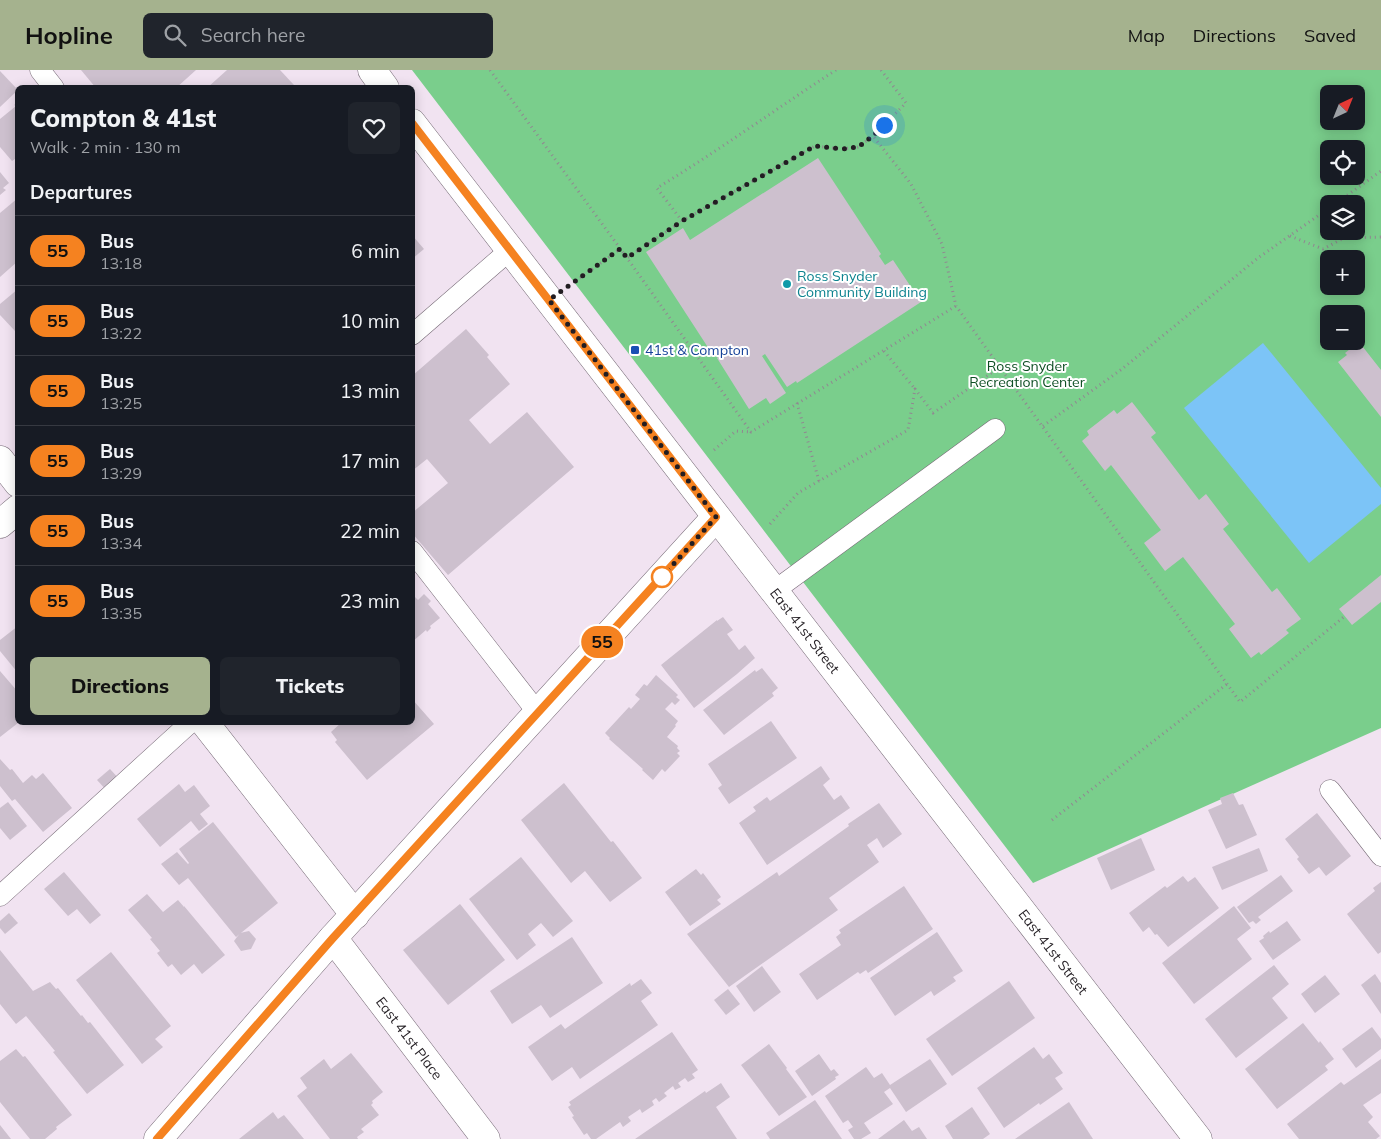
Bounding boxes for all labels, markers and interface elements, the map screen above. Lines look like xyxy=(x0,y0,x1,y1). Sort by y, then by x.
search box xyxy=(143,13,493,58)
text: Hopline xyxy=(25,20,113,50)
icon: search xyxy=(161,21,189,49)
text: Search here xyxy=(201,23,305,47)
text: Map xyxy=(1128,24,1165,47)
text: Directions xyxy=(1193,24,1276,47)
text: Saved xyxy=(1304,24,1356,47)
north arrow xyxy=(1320,85,1365,130)
map controls xyxy=(1320,85,1365,350)
button: heart xyxy=(348,102,400,154)
text: Compton & 41st xyxy=(30,103,216,133)
your location xyxy=(872,113,897,138)
text: Walk · 2 min · 130 m xyxy=(30,137,181,157)
button: locate xyxy=(1320,140,1365,185)
text: Departures xyxy=(30,180,132,204)
button: layers xyxy=(1320,195,1365,240)
text: Bus xyxy=(100,229,134,253)
text: 55 xyxy=(47,239,68,262)
text: 6 min xyxy=(351,239,400,263)
button: + xyxy=(1320,250,1365,295)
text: 13:18 xyxy=(100,253,142,273)
place label: Ross Snyder Community Building xyxy=(797,267,927,301)
marker: Ross Snyder Community Building xyxy=(781,278,793,290)
text: Bus xyxy=(100,299,134,323)
button: − xyxy=(1320,305,1365,350)
text: 55 xyxy=(47,309,68,332)
text: 10 min xyxy=(340,309,400,333)
text: 13:22 xyxy=(100,323,142,343)
place label: 41st & Compton xyxy=(645,341,749,359)
marker: 41st & Compton xyxy=(629,344,641,356)
park label: Ross Snyder Recreation Center xyxy=(969,357,1086,391)
text: Bus xyxy=(100,369,134,393)
text: 55 xyxy=(47,379,68,402)
text: 13 min xyxy=(340,379,400,403)
text: 13:25 xyxy=(100,393,142,413)
text: Bus xyxy=(100,439,134,463)
text: 55 xyxy=(47,449,68,472)
text: 17 min xyxy=(340,449,400,473)
text: 13:29 xyxy=(100,463,142,483)
text: Bus xyxy=(100,509,134,533)
text: 55 xyxy=(47,519,68,542)
text: 22 min xyxy=(340,519,400,543)
text: 13:34 xyxy=(100,533,142,553)
unlabelled marker xyxy=(651,566,673,588)
text: Bus xyxy=(100,579,134,603)
street label: East 41st Street xyxy=(766,585,844,677)
text: 55 xyxy=(47,589,68,612)
text: 23 min xyxy=(340,589,400,613)
text: 13:35 xyxy=(100,603,142,623)
line badge: 55 xyxy=(580,626,624,658)
text: 55 xyxy=(591,630,613,653)
button: Directions xyxy=(30,657,210,715)
button: Tickets xyxy=(220,657,400,715)
street label: East 41st Street xyxy=(1015,906,1092,998)
street label: East 41st Place xyxy=(372,993,447,1083)

